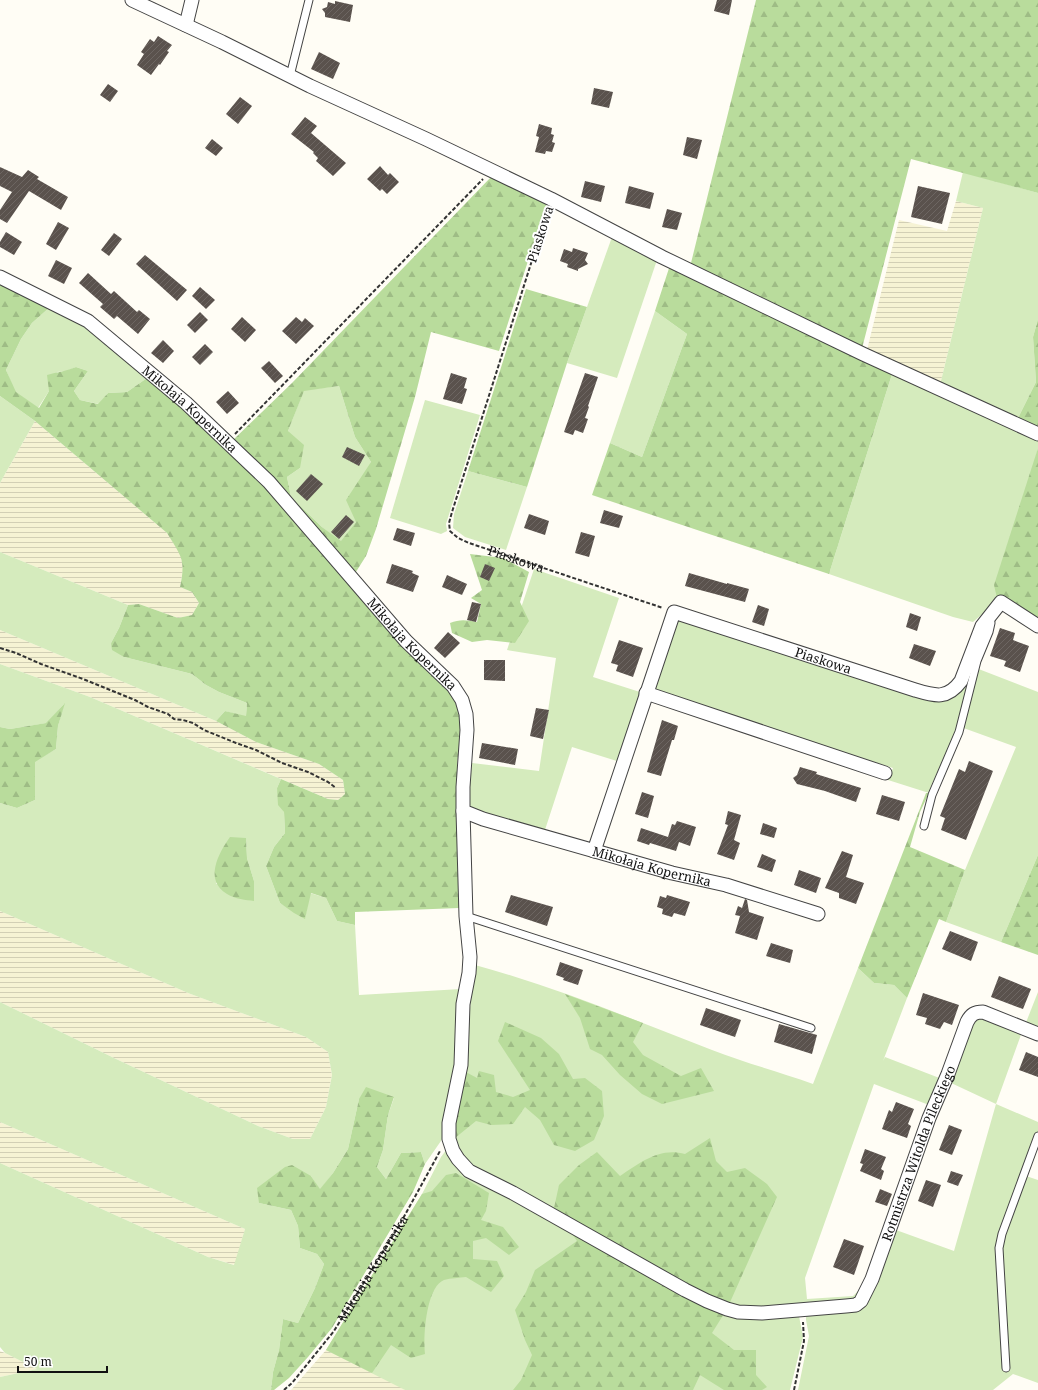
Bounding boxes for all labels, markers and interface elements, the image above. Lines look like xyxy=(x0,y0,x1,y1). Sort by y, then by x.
street label: Piaskowa xyxy=(522,203,558,265)
street label: Mikołaja Kopernika xyxy=(139,361,241,456)
street label: Piaskowa xyxy=(486,541,547,577)
street label: Mikołaja Kopernika xyxy=(363,594,461,694)
street label: Piaskowa xyxy=(793,643,854,678)
street label: Mikołaja Kopernika xyxy=(590,842,713,890)
street label: Rotmistrza Witolda Pileckiego xyxy=(877,1063,959,1244)
street label: Mikołaja Kopernika xyxy=(333,1212,412,1325)
scale bar xyxy=(18,1348,107,1374)
text: 50 m xyxy=(24,1353,52,1370)

